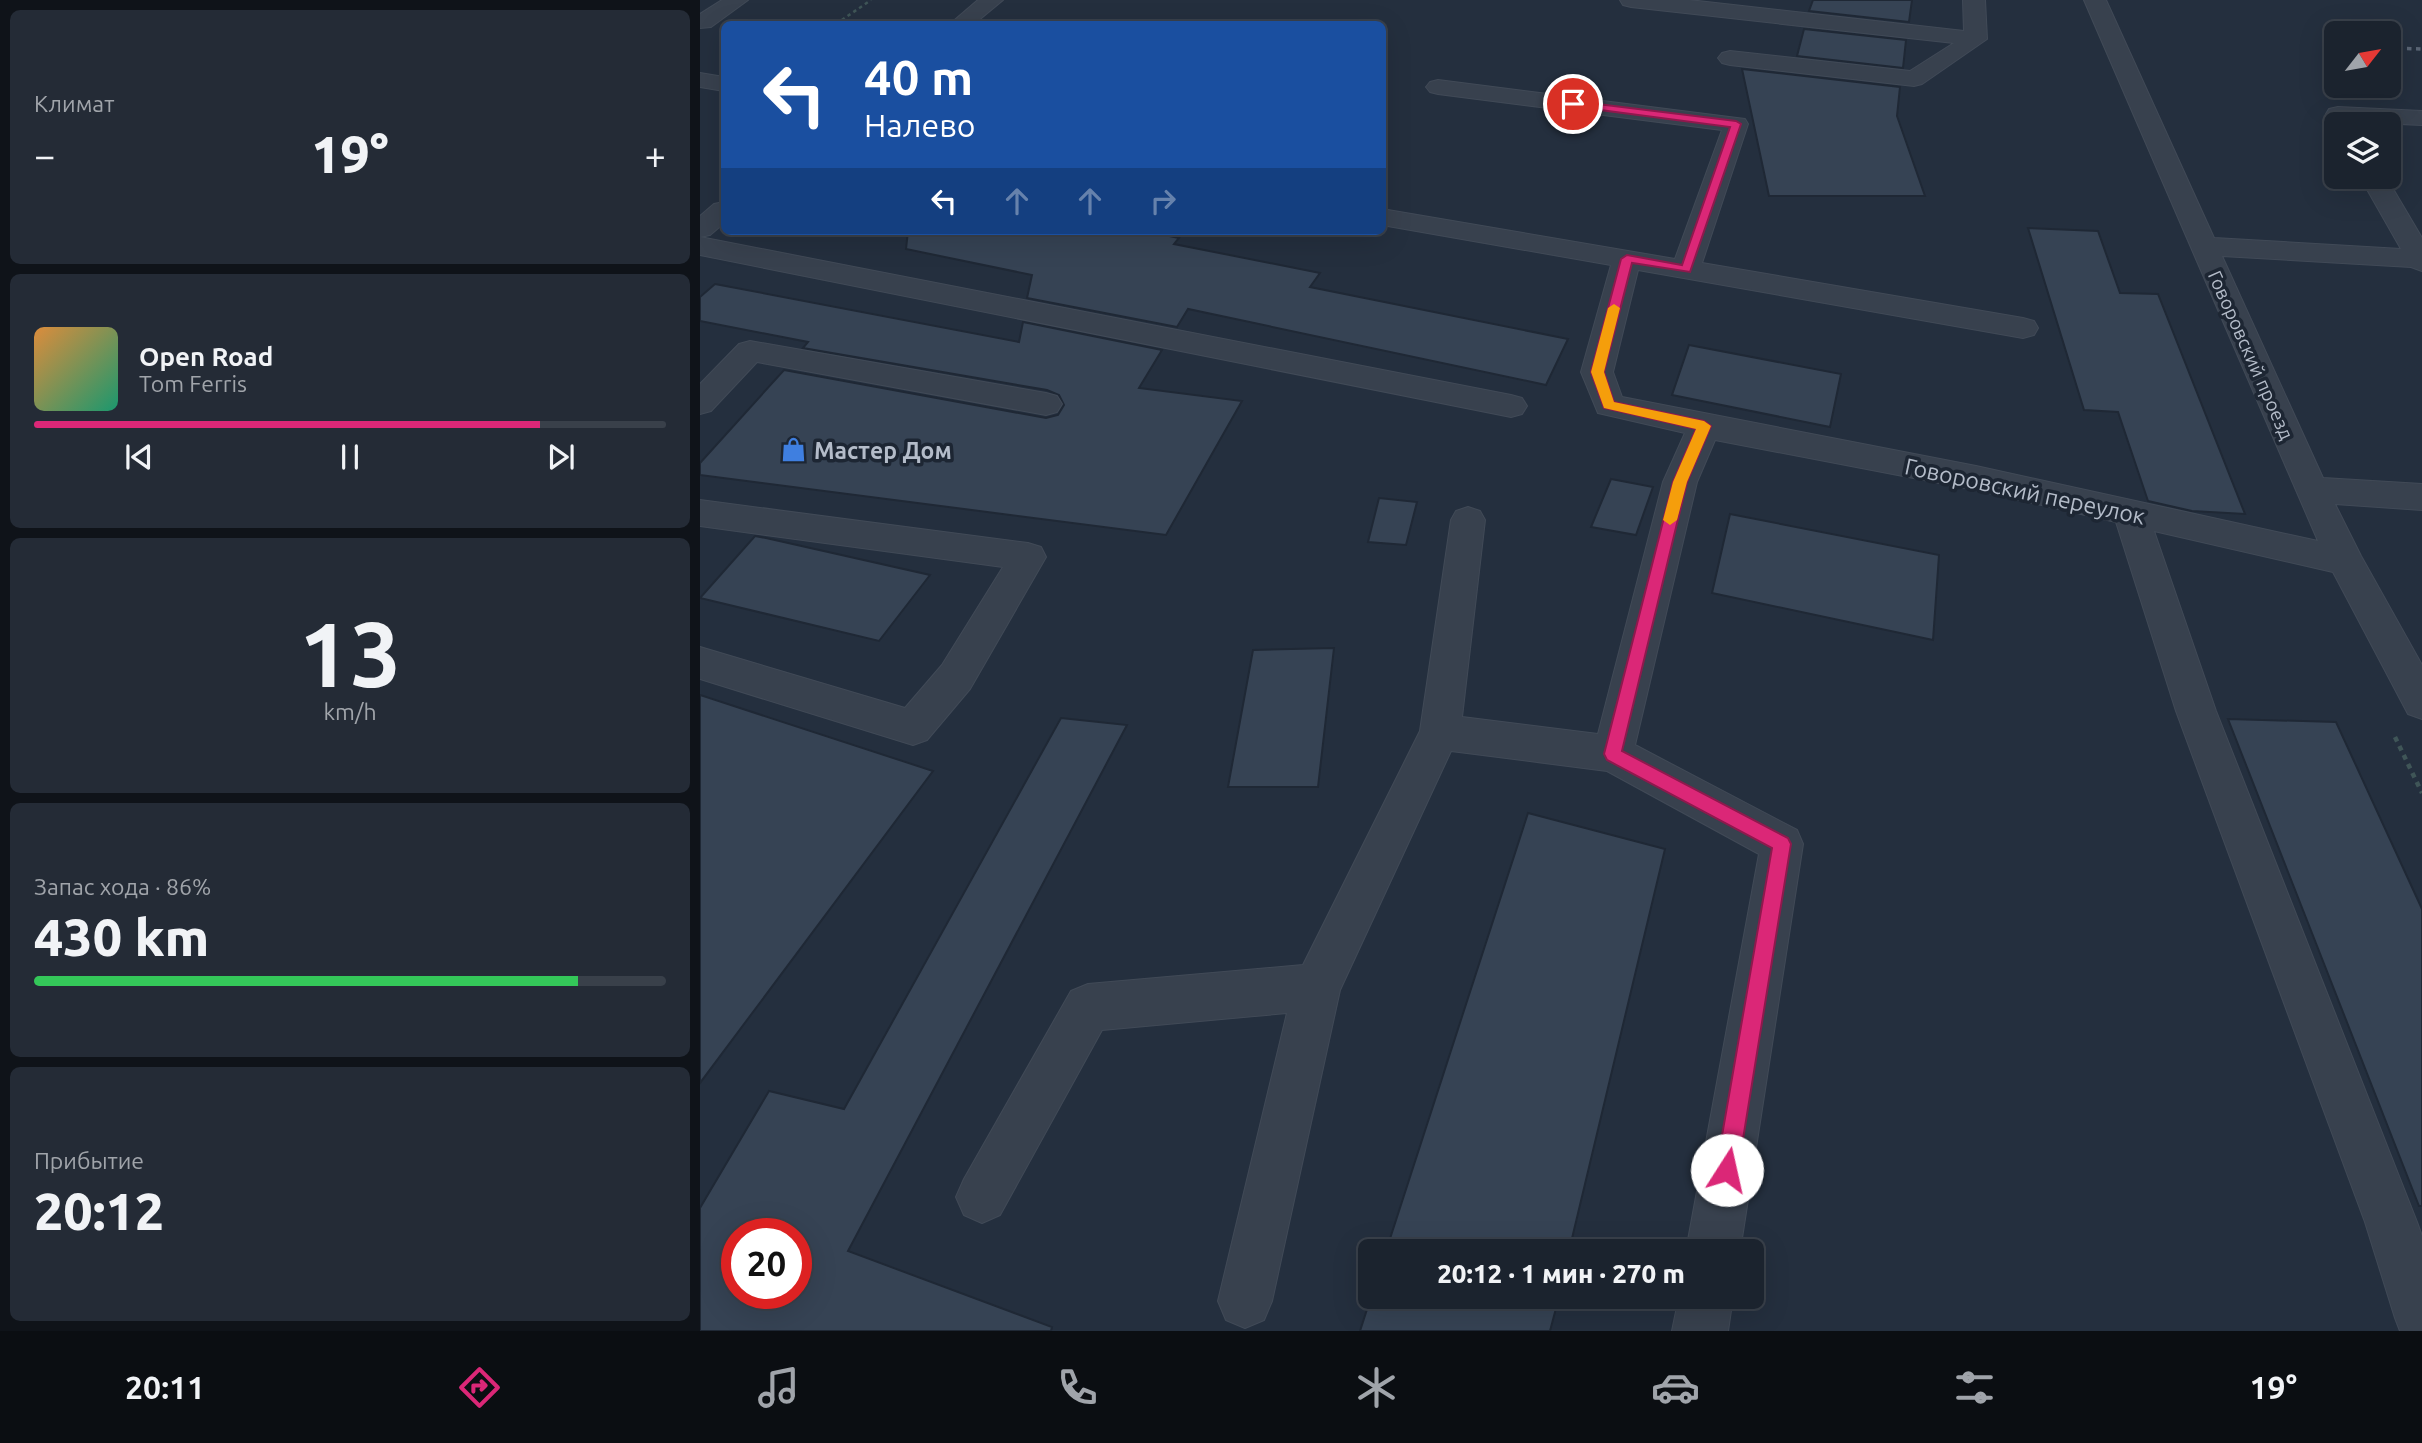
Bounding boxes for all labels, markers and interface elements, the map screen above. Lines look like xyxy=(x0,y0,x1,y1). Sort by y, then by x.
north arrow xyxy=(2324,21,2401,98)
map controls xyxy=(2324,21,2401,189)
icon: left xyxy=(749,49,840,140)
text: 40 m xyxy=(864,49,973,104)
pin xyxy=(1543,74,1603,134)
icon: arrive xyxy=(1554,85,1592,123)
text: Климат xyxy=(34,91,114,116)
text: Налево xyxy=(864,107,976,143)
button: layers xyxy=(2324,112,2401,189)
text: 19° xyxy=(311,125,389,183)
text: − xyxy=(34,134,55,176)
text: + xyxy=(645,134,666,176)
icon: left xyxy=(925,182,963,220)
icon: ahead xyxy=(998,182,1036,220)
icon: ahead xyxy=(1071,182,1109,220)
icon: right xyxy=(1144,182,1182,220)
street label: Говоровский проезд xyxy=(2204,267,2298,443)
text: Open Road xyxy=(139,342,273,371)
text: Tom Ferris xyxy=(139,371,247,396)
shop icon: Мастер Дом xyxy=(780,436,808,464)
icon: previous xyxy=(120,438,158,476)
icon: pause xyxy=(331,438,369,476)
icon: next xyxy=(542,438,580,476)
place label: Мастер Дом xyxy=(814,438,952,463)
street label: Говоровский переулок xyxy=(1903,453,2148,529)
text: 13 xyxy=(299,602,401,704)
text: km/h xyxy=(323,699,377,724)
text: Запас хода · 86% xyxy=(34,874,211,899)
text: 430 km xyxy=(34,908,209,966)
position arrow xyxy=(1690,1133,1764,1207)
text: Прибытие xyxy=(34,1148,144,1173)
text: 20:12 xyxy=(34,1182,164,1240)
speed limit sign: 20 xyxy=(721,1218,812,1309)
text: 20:12 · 1 мин · 270 m xyxy=(1437,1259,1685,1288)
icon: directions xyxy=(455,1363,504,1412)
icon: music xyxy=(754,1363,803,1412)
icon: phone xyxy=(1053,1363,1102,1412)
icon: climate xyxy=(1352,1363,1401,1412)
icon: car xyxy=(1651,1363,1700,1412)
icon: filters xyxy=(1950,1363,1999,1412)
text: 20:11 xyxy=(125,1369,205,1405)
text: 19° xyxy=(2250,1369,2297,1405)

